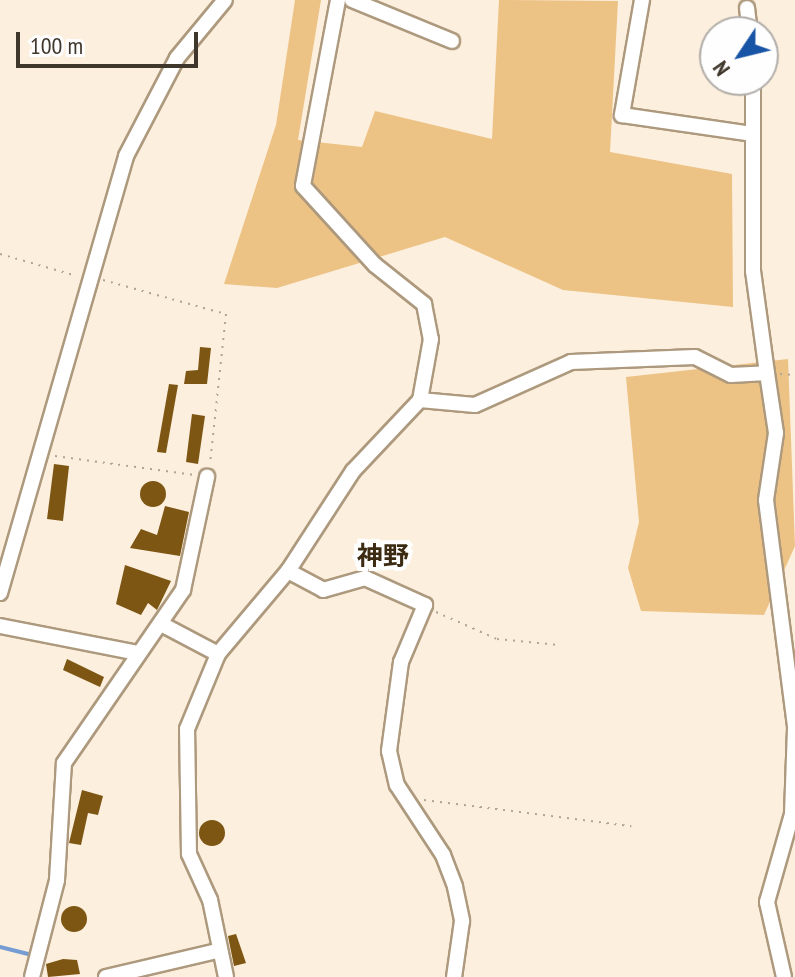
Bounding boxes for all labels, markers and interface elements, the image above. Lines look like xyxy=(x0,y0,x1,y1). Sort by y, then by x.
scale bar xyxy=(20,16,202,66)
north arrow xyxy=(699,16,779,96)
text: 100 m xyxy=(30,30,83,61)
text: N xyxy=(706,56,736,82)
district label: 神野 xyxy=(357,540,409,572)

